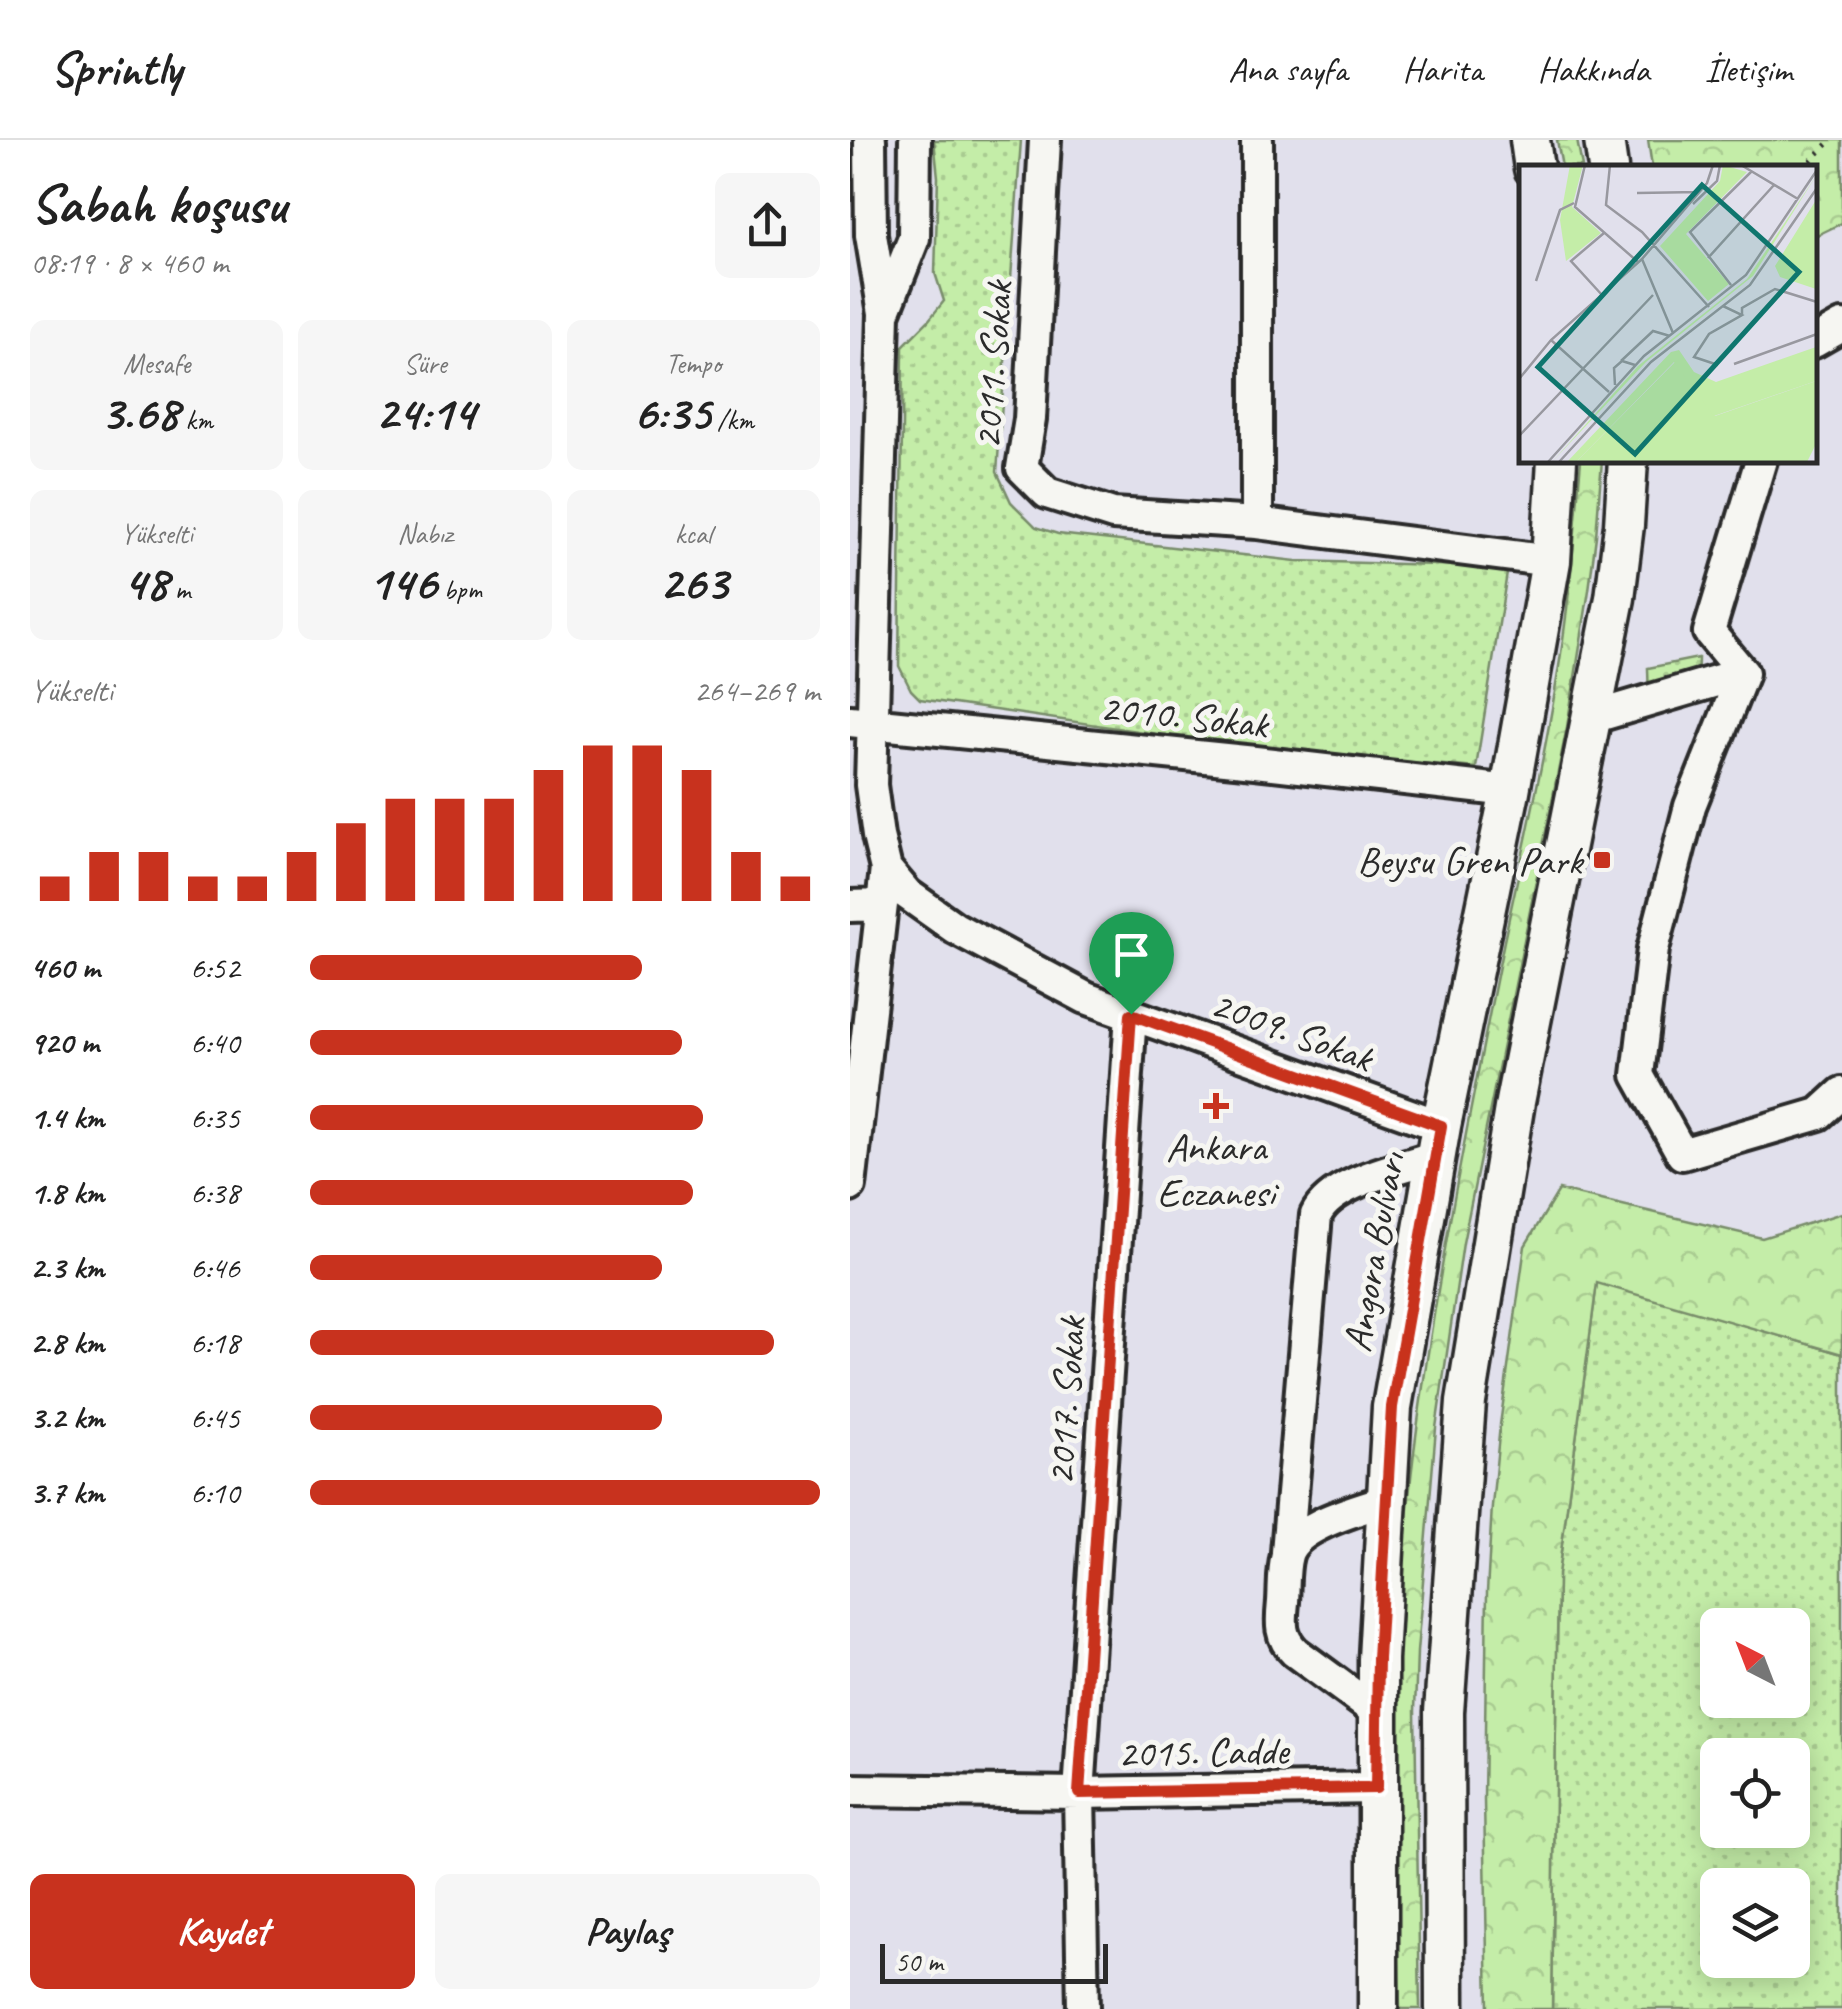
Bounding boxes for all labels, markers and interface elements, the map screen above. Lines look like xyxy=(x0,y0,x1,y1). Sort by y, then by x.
text: Sprintly xyxy=(50,39,181,99)
text: Ana sayfa xyxy=(1228,47,1347,92)
text: Harita xyxy=(1402,47,1483,92)
text: Hakkında xyxy=(1538,47,1649,92)
text: İletişim xyxy=(1704,47,1792,92)
inset map xyxy=(1519,165,1817,462)
text: Sabah koşusu xyxy=(30,169,286,239)
button: share xyxy=(715,173,820,278)
text: 08:19 · 8 × 460 m xyxy=(30,242,228,283)
street label: 2011. Sokak xyxy=(962,277,1024,451)
text: Mesafe xyxy=(123,346,190,381)
text: Süre xyxy=(403,346,447,381)
text: Tempo xyxy=(666,346,721,381)
text: 3.68 xyxy=(100,381,179,444)
text: 24:14 xyxy=(375,381,475,444)
text: 6:35 xyxy=(633,381,710,444)
text: km xyxy=(179,402,213,437)
text: /km xyxy=(710,402,754,437)
text: Yükselti xyxy=(120,516,193,551)
text: Nabız xyxy=(397,516,453,551)
text: kcal xyxy=(675,516,712,551)
text: 48 xyxy=(123,551,168,614)
text: 146 xyxy=(368,551,437,614)
text: 263 xyxy=(659,551,728,614)
text: m xyxy=(168,572,190,607)
text: bpm xyxy=(437,572,482,607)
text: Yükselti xyxy=(30,670,113,711)
text: 264–269 m xyxy=(694,670,820,711)
street label: 2010. Sokak xyxy=(1098,682,1272,750)
place label: Beysu Gren Park xyxy=(1357,836,1584,886)
marker: Beysu Gren Park xyxy=(1591,849,1613,871)
pin xyxy=(1089,912,1174,1015)
icon: arrive xyxy=(1104,927,1159,982)
text: 460 m xyxy=(30,947,100,988)
text: 6:52 xyxy=(190,947,240,988)
street label: 2009. Sokak xyxy=(1204,979,1381,1084)
text: 920 m xyxy=(30,1022,99,1063)
text: 6:40 xyxy=(190,1022,240,1063)
marker: Ankara Eczanesi xyxy=(1205,1095,1227,1117)
text: 1.4 km xyxy=(30,1097,104,1138)
text: 6:35 xyxy=(190,1097,240,1138)
place label: Ankara Eczanesi xyxy=(1157,1122,1279,1218)
street label: Angora Bulvarı xyxy=(1332,1147,1416,1356)
text: 1.8 km xyxy=(30,1172,104,1213)
text: 6:38 xyxy=(190,1172,240,1213)
text: 2.3 km xyxy=(30,1247,104,1288)
text: 6:46 xyxy=(190,1247,240,1288)
street label: 2017. Sokak xyxy=(1035,1313,1097,1487)
text: 2.8 km xyxy=(30,1322,104,1363)
text: 6:18 xyxy=(190,1322,240,1363)
text: 3.2 km xyxy=(30,1397,104,1438)
text: 6:45 xyxy=(190,1397,240,1438)
text: 3.7 km xyxy=(30,1472,104,1513)
text: 6:10 xyxy=(190,1472,240,1513)
north arrow xyxy=(1700,1608,1810,1718)
map controls xyxy=(1700,1608,1810,1978)
street label: 2015. Cadde xyxy=(1117,1725,1292,1778)
button: locate xyxy=(1700,1738,1810,1848)
button: layers xyxy=(1700,1868,1810,1978)
button: Kaydet xyxy=(30,1874,415,1989)
button: Paylaş xyxy=(435,1874,820,1989)
scale bar xyxy=(880,1939,1108,1984)
text: 50 m xyxy=(895,1944,943,1979)

